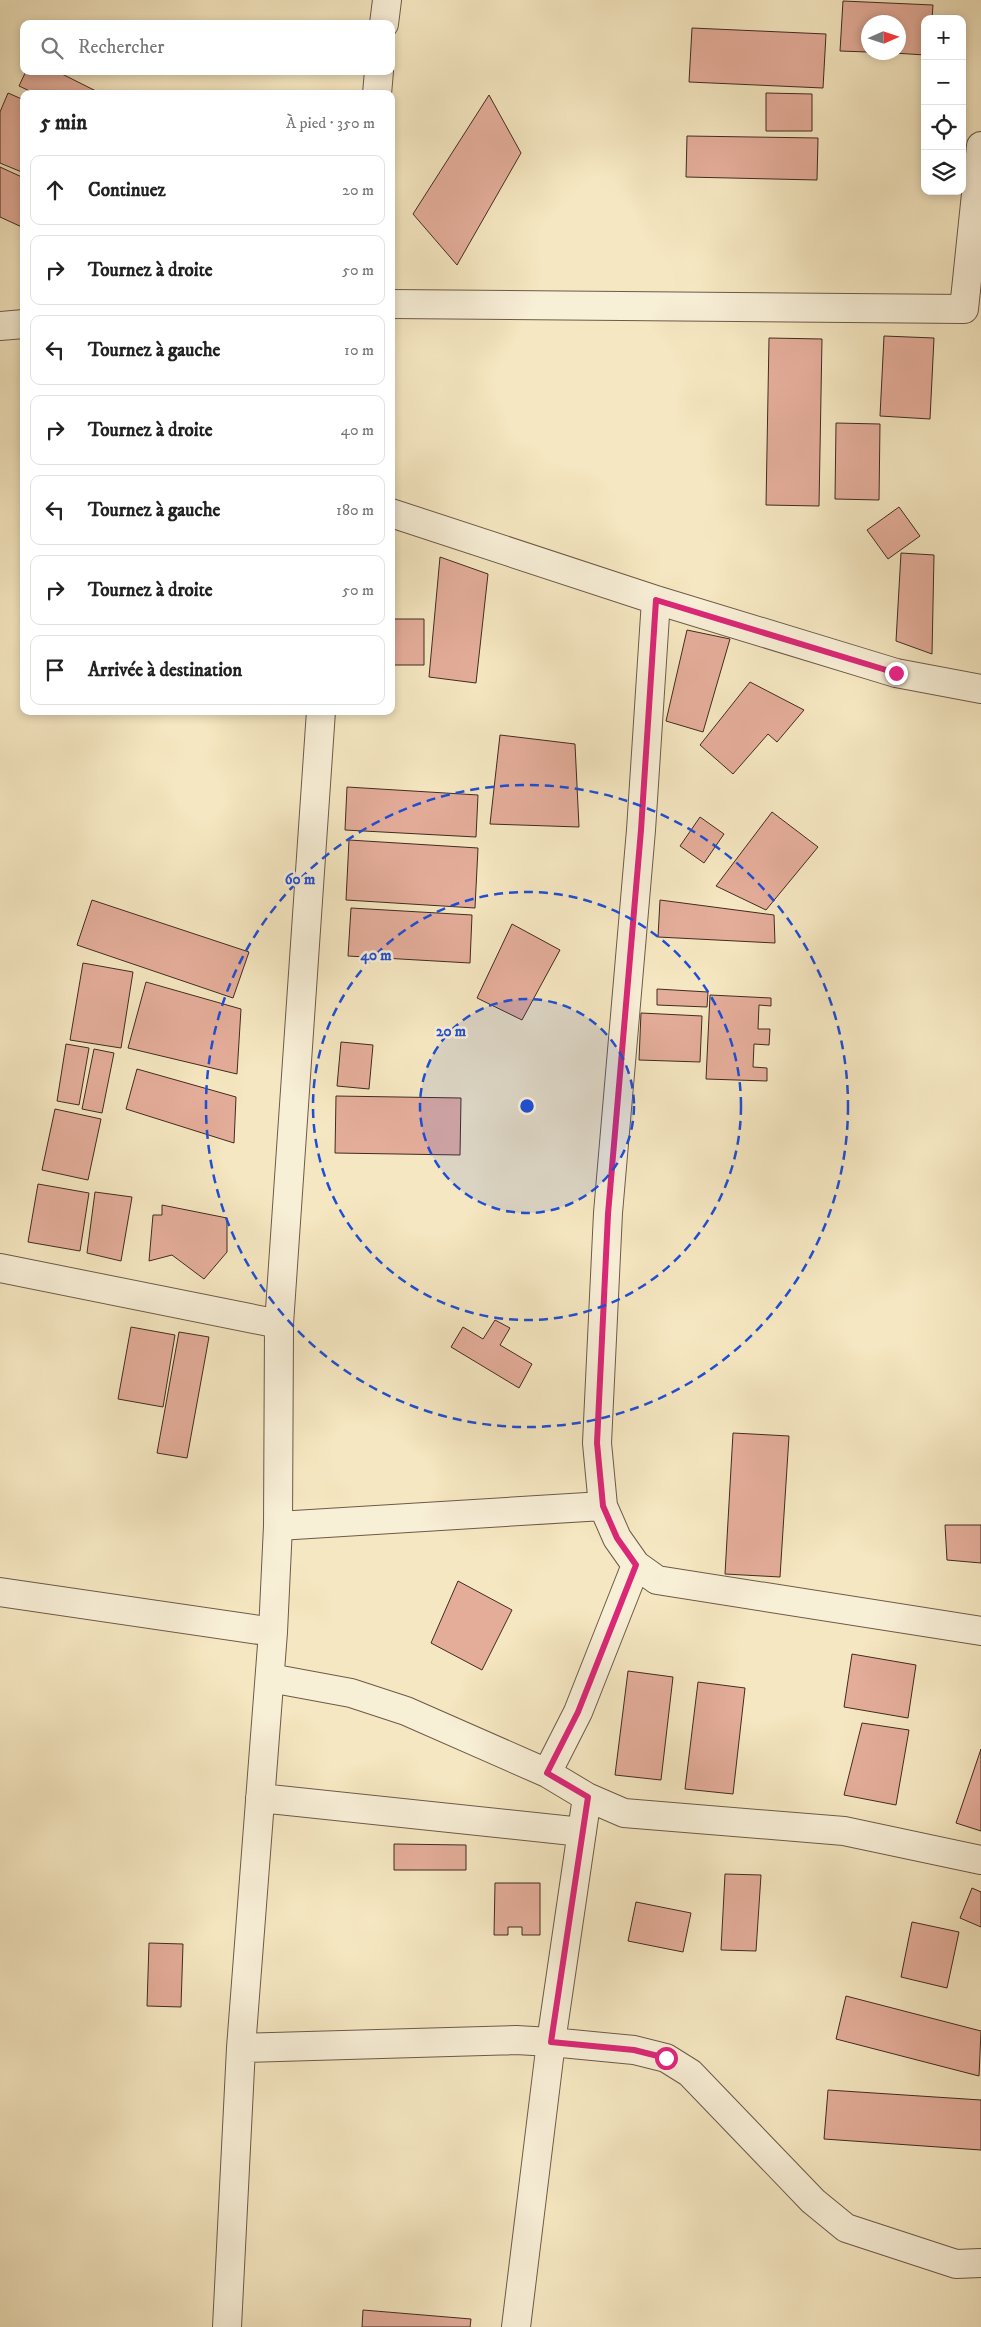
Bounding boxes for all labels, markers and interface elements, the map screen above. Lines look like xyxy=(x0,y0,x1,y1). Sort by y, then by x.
north arrow xyxy=(861,15,906,60)
map controls xyxy=(921,15,966,195)
button: + xyxy=(921,15,966,60)
search box xyxy=(20,20,395,75)
icon: search xyxy=(38,34,66,62)
text: Rechercher xyxy=(78,36,164,59)
button: − xyxy=(921,60,966,105)
button: locate xyxy=(921,105,966,150)
text: 5 min xyxy=(40,110,87,136)
text: À pied · 350 m xyxy=(286,113,375,133)
button: layers xyxy=(921,150,966,195)
icon: ahead xyxy=(41,176,69,204)
text: Continuez xyxy=(88,179,166,202)
text: 20 m xyxy=(342,180,374,200)
icon: right xyxy=(41,256,69,284)
text: Tournez à droite xyxy=(88,259,213,282)
text: 50 m xyxy=(342,260,374,280)
icon: left xyxy=(41,336,69,364)
text: Tournez à gauche xyxy=(88,339,220,362)
text: 10 m xyxy=(344,340,374,360)
icon: right xyxy=(41,416,69,444)
text: Tournez à droite xyxy=(88,419,213,442)
text: 40 m xyxy=(341,420,374,440)
icon: left xyxy=(41,496,69,524)
text: Tournez à gauche xyxy=(88,499,220,522)
text: 180 m xyxy=(336,500,374,520)
icon: right xyxy=(41,576,69,604)
text: Tournez à droite xyxy=(88,579,213,602)
text: 50 m xyxy=(342,580,374,600)
icon: arrive xyxy=(41,656,69,684)
text: Arrivée à destination xyxy=(88,659,242,682)
route end xyxy=(885,662,908,685)
text: 60 m xyxy=(285,870,316,889)
text: 40 m xyxy=(359,946,392,965)
text: 20 m xyxy=(436,1022,467,1041)
centre of rings xyxy=(518,1097,536,1115)
route start xyxy=(655,2047,678,2070)

